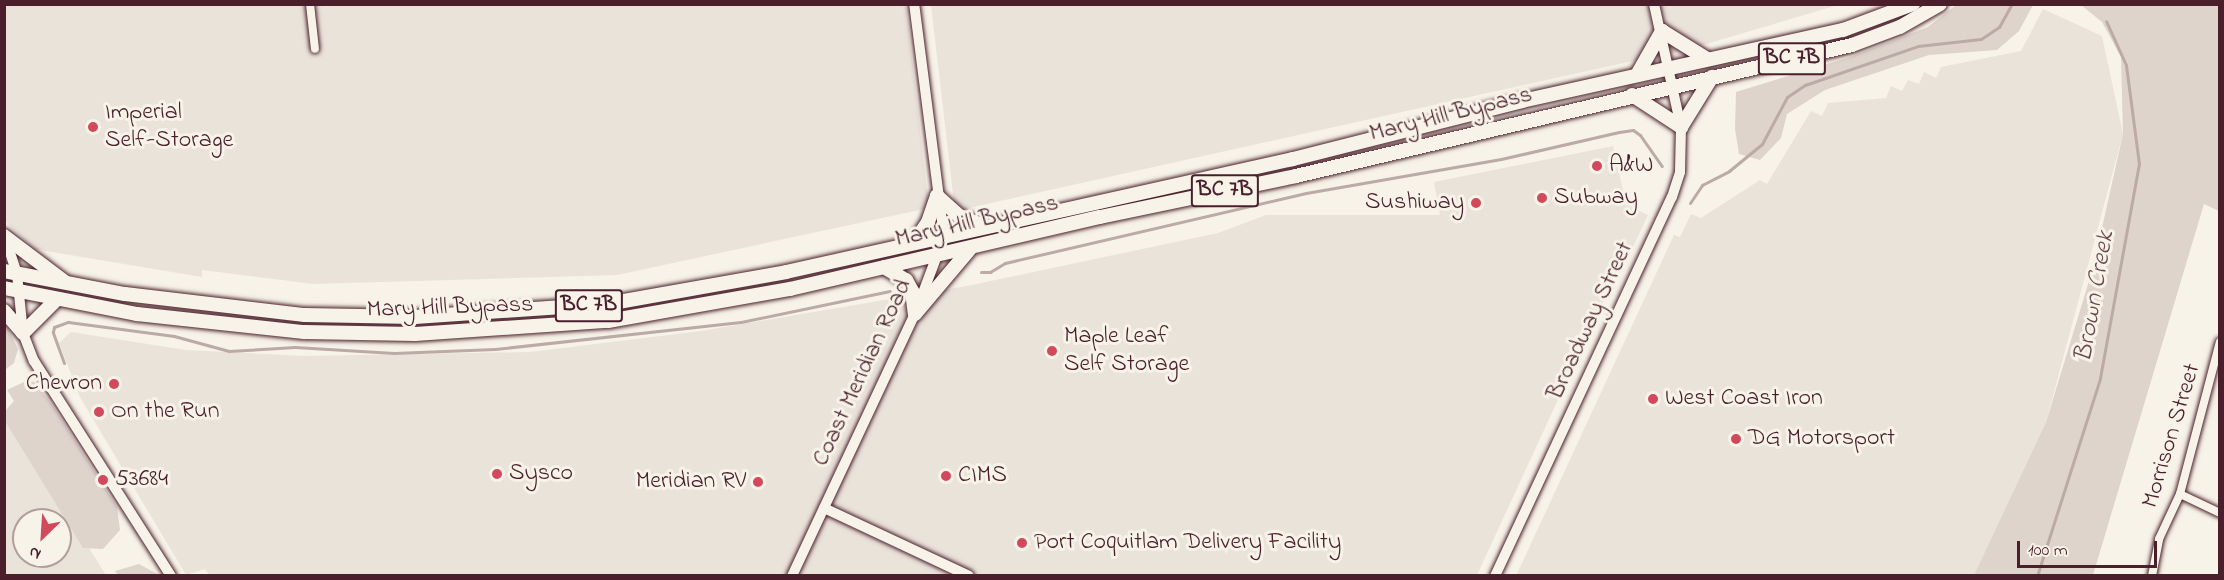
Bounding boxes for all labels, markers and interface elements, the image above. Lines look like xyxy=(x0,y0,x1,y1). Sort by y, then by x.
road number: BC 7B xyxy=(1758,40,1826,78)
street label: Mary Hill Bypass xyxy=(1367,81,1535,149)
place label: Imperial Self-Storage xyxy=(105,99,233,155)
marker: Imperial Self-Storage xyxy=(86,120,100,134)
place label: A&W xyxy=(1609,152,1653,180)
marker: A&W xyxy=(1590,159,1604,173)
road number: BC 7B xyxy=(1190,172,1260,210)
place label: Subway xyxy=(1554,184,1638,212)
street label: Mary Hill Bypass xyxy=(893,189,1061,255)
place label: Sushiway xyxy=(1365,189,1464,217)
marker: Subway xyxy=(1535,191,1549,205)
marker: Sushiway xyxy=(1469,196,1483,210)
water label: Brown Creek xyxy=(2069,229,2123,365)
street label: Broadway Street xyxy=(1542,237,1640,405)
street label: Coast Meridian Road xyxy=(807,275,919,471)
road number: BC 7B xyxy=(554,287,624,325)
street label: Mary Hill Bypass xyxy=(366,291,534,325)
place label: Maple Leaf Self Storage xyxy=(1064,323,1189,379)
marker: Maple Leaf Self Storage xyxy=(1045,344,1059,358)
street label: Morrison Street xyxy=(2136,360,2208,512)
place label: Chevron xyxy=(26,370,102,398)
marker: Chevron xyxy=(107,377,121,391)
place label: West Coast Iron xyxy=(1665,385,1823,413)
marker: West Coast Iron xyxy=(1646,392,1660,406)
place label: On the Run xyxy=(111,398,220,426)
marker: On the Run xyxy=(92,405,106,419)
place label: DG Motorsport xyxy=(1748,425,1895,453)
marker: DG Motorsport xyxy=(1729,432,1743,446)
place label: Sysco xyxy=(509,460,573,488)
place label: CIMS xyxy=(958,462,1007,490)
place label: 53684 xyxy=(115,466,168,494)
marker: Sysco xyxy=(490,467,504,481)
place label: Meridian RV xyxy=(636,468,746,496)
marker: CIMS xyxy=(939,469,953,483)
marker: 53684 xyxy=(96,473,110,487)
marker: Meridian RV xyxy=(751,475,765,489)
north arrow xyxy=(12,508,72,568)
place label: Port Coquitlam Delivery Facility xyxy=(1034,529,1341,557)
scale bar xyxy=(2020,529,2160,567)
marker: Port Coquitlam Delivery Facility xyxy=(1015,536,1029,550)
text: 100 m xyxy=(2028,538,2068,564)
text: N xyxy=(25,539,45,566)

